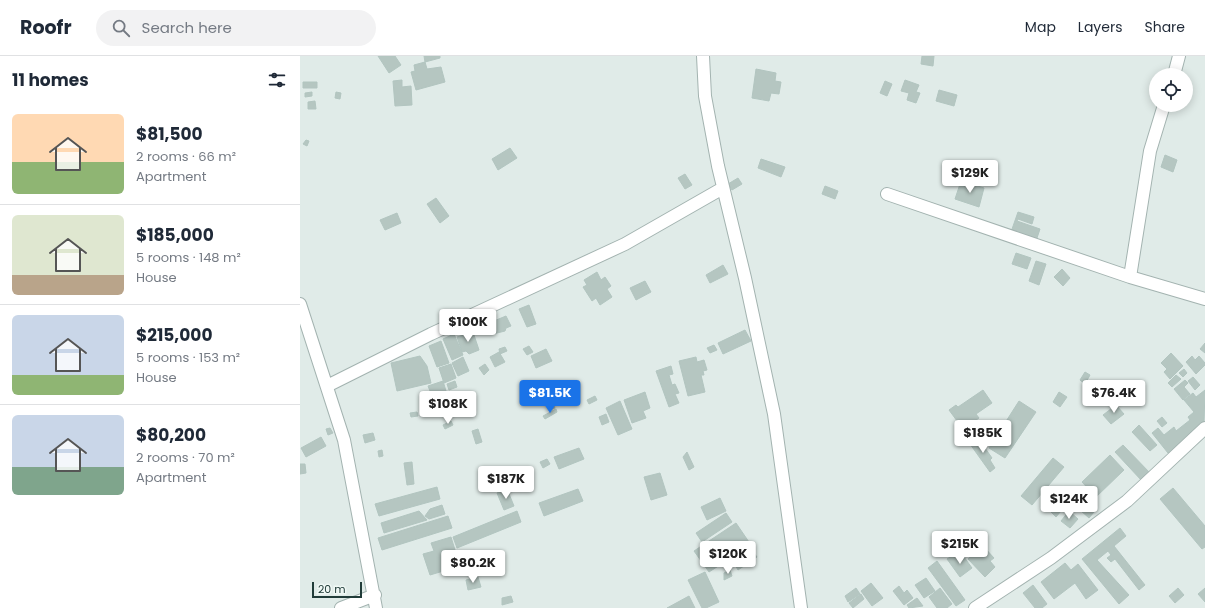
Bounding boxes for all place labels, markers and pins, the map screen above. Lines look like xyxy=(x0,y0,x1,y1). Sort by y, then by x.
pin: $129K xyxy=(942,160,998,194)
pin: $100K xyxy=(440,309,496,343)
pin: $81.5K xyxy=(517,380,583,414)
pin: $76.4K xyxy=(1081,380,1147,414)
pin: $108K xyxy=(420,391,476,425)
pin: $185K xyxy=(955,420,1011,454)
pin: $187K xyxy=(478,466,534,500)
pin: $124K xyxy=(1041,486,1097,520)
pin: $215K xyxy=(932,531,988,565)
pin: $120K xyxy=(700,541,756,575)
pin: $80.2K xyxy=(440,550,506,584)

